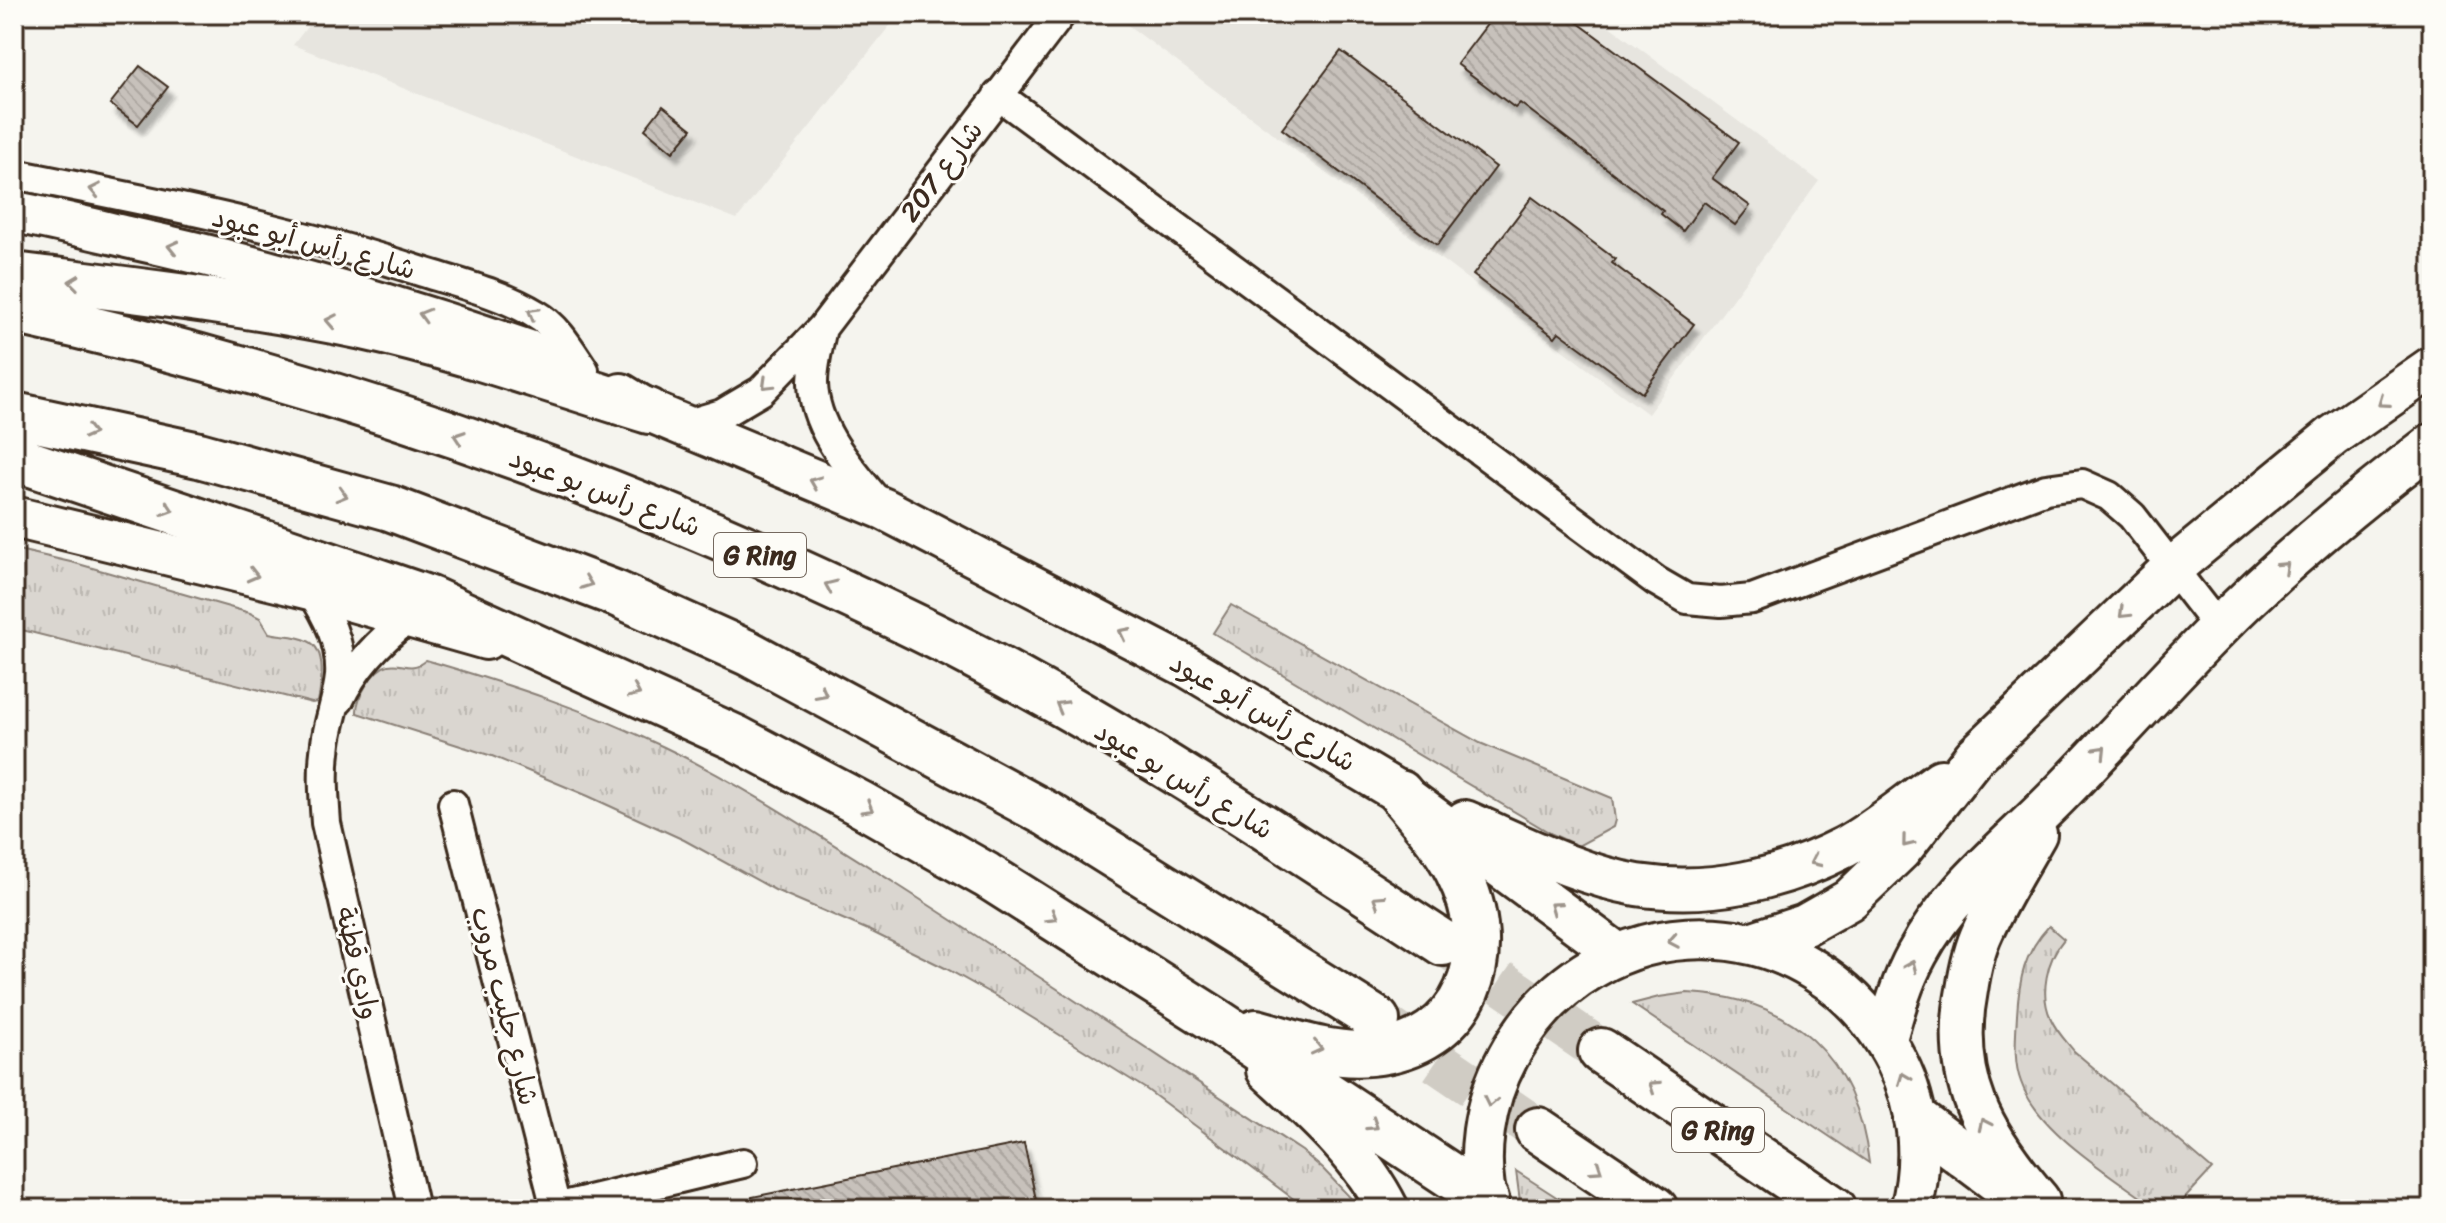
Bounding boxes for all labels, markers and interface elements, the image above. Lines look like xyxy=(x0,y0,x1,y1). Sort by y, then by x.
street label: شارع 207 xyxy=(886,109,996,233)
one-way arrow xyxy=(89,182,102,199)
street label: شارع رأس أبو عبود xyxy=(207,192,421,294)
one-way arrow xyxy=(167,239,180,256)
one-way arrow xyxy=(68,274,81,291)
one-way arrow xyxy=(527,307,542,323)
one-way arrow xyxy=(418,308,432,324)
one-way arrow xyxy=(325,313,339,330)
one-way arrow xyxy=(762,374,776,389)
one-way arrow xyxy=(2377,392,2391,407)
one-way arrow xyxy=(83,423,96,440)
one-way arrow xyxy=(453,431,467,447)
street label: شارع رأس بو عبود xyxy=(502,433,708,551)
one-way arrow xyxy=(809,476,823,492)
one-way arrow xyxy=(335,486,349,502)
one-way arrow xyxy=(160,500,174,516)
road number: G Ring xyxy=(714,533,806,577)
one-way arrow xyxy=(2275,562,2290,576)
one-way arrow xyxy=(246,566,259,583)
one-way arrow xyxy=(579,573,593,589)
one-way arrow xyxy=(824,580,838,596)
one-way arrow xyxy=(2119,604,2134,618)
one-way arrow xyxy=(1117,628,1132,643)
street label: شارع رأس أبو عبود xyxy=(1160,639,1366,785)
one-way arrow xyxy=(627,682,641,698)
one-way arrow xyxy=(814,683,828,698)
one-way arrow xyxy=(1055,700,1070,716)
street label: شارع رأس بو عبود xyxy=(1085,707,1283,853)
one-way arrow xyxy=(2092,746,2106,760)
one-way arrow xyxy=(860,798,874,813)
one-way arrow xyxy=(1902,833,1917,847)
one-way arrow xyxy=(1808,851,1823,867)
one-way arrow xyxy=(1372,895,1386,910)
street label: وادي قطنة xyxy=(321,901,395,1025)
street label: شارع جليب مروب xyxy=(457,901,553,1111)
one-way arrow xyxy=(1550,903,1564,917)
one-way arrow xyxy=(1043,908,1057,923)
one-way arrow xyxy=(1666,932,1680,949)
one-way arrow xyxy=(1902,959,1918,974)
one-way arrow xyxy=(1310,1039,1323,1056)
one-way arrow xyxy=(1897,1072,1914,1086)
one-way arrow xyxy=(1648,1081,1663,1096)
one-way arrow xyxy=(1482,1095,1499,1109)
road number: G Ring xyxy=(1672,1108,1764,1152)
one-way arrow xyxy=(1365,1115,1379,1130)
one-way arrow xyxy=(1978,1118,1994,1133)
one-way arrow xyxy=(1588,1160,1602,1175)

